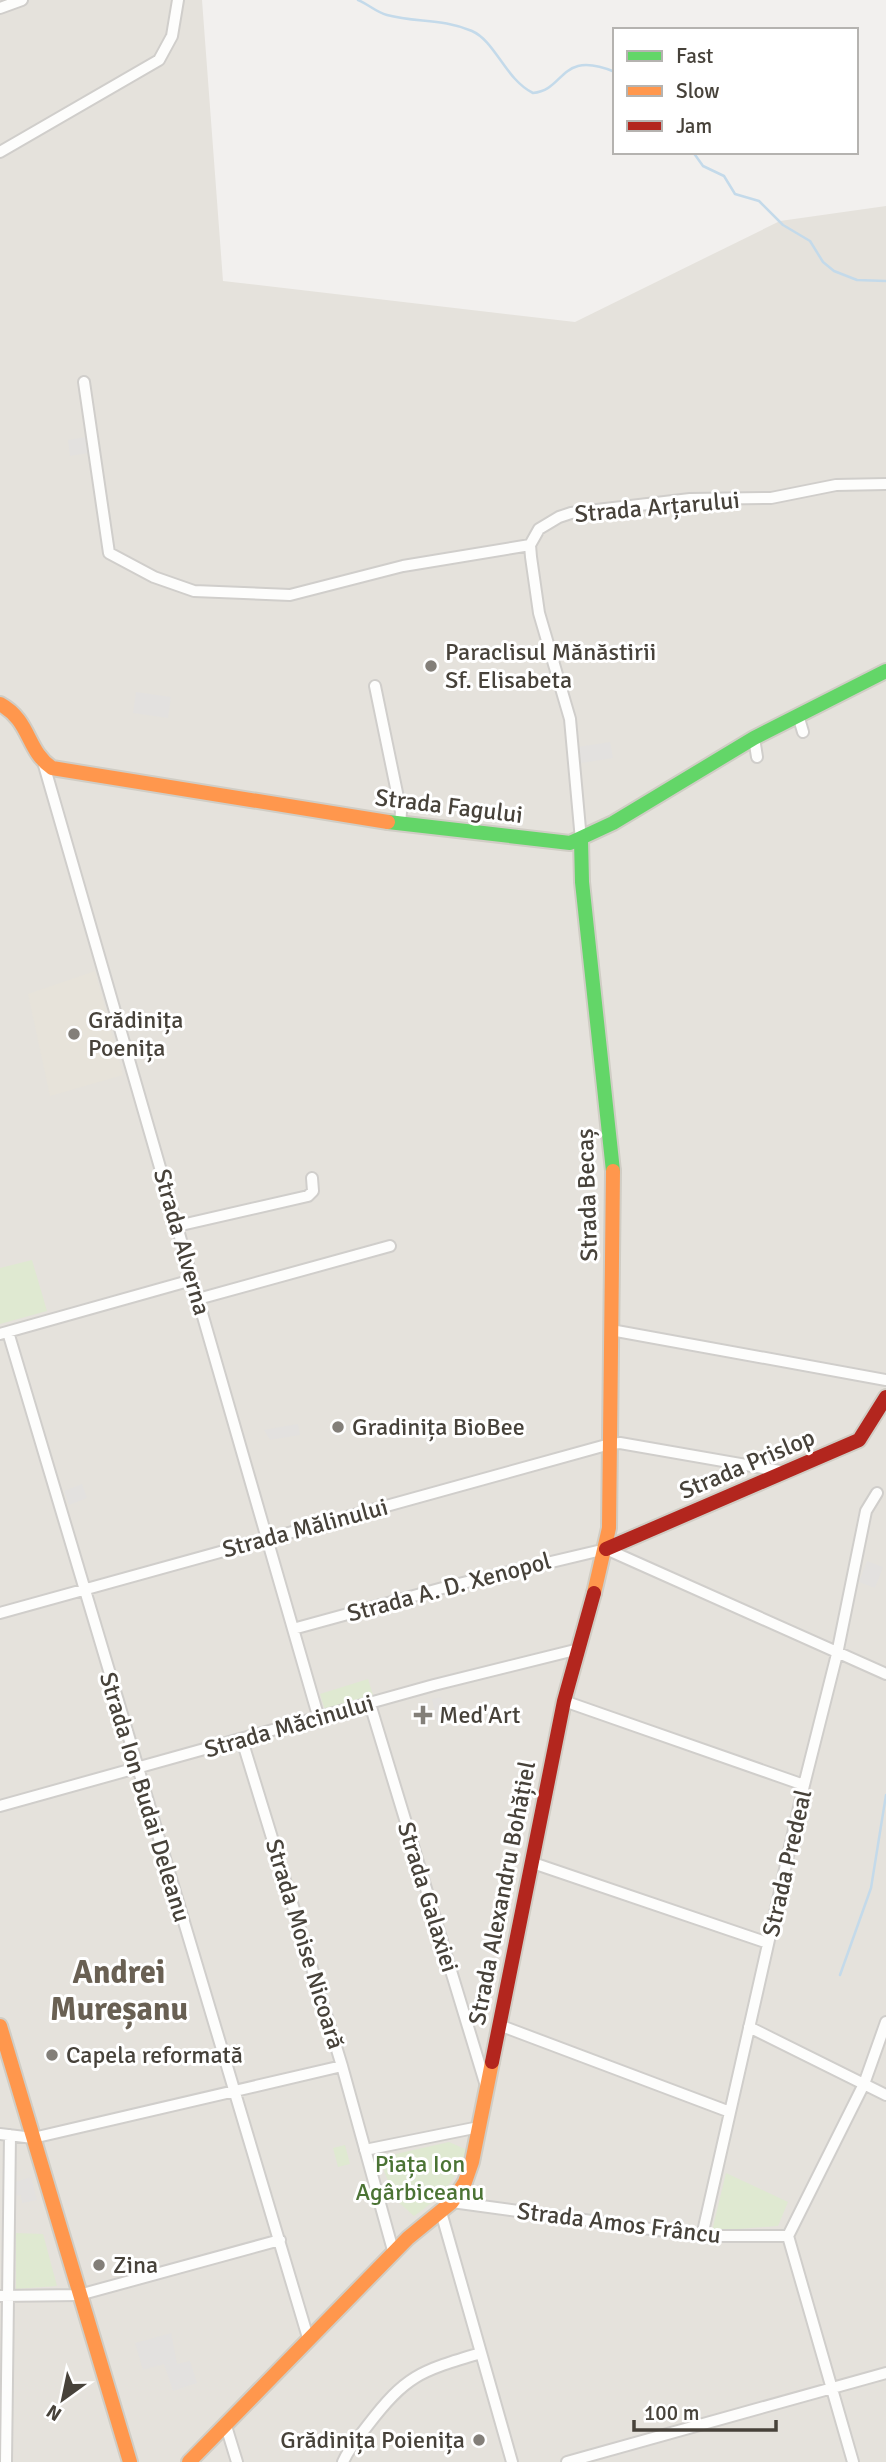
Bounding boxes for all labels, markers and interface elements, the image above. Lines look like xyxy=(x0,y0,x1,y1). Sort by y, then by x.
legend xyxy=(613,28,858,154)
text: Fast xyxy=(676,43,713,69)
text: Slow xyxy=(676,78,720,104)
text: Jam xyxy=(676,113,712,139)
street label: Strada Arțarului xyxy=(573,485,741,529)
place label: Paraclisul Mănăstirii Sf. Elisabeta xyxy=(445,637,656,695)
marker: Paraclisul Mănăstirii Sf. Elisabeta xyxy=(423,658,439,674)
street label: Strada Fagului xyxy=(373,782,525,830)
place label: Grădinița Poenița xyxy=(88,1005,183,1063)
marker: Grădinița Poenița xyxy=(66,1026,82,1042)
street label: Strada Becaș xyxy=(570,1128,604,1262)
street label: Strada Alverna xyxy=(147,1165,217,1319)
place label: Gradinița BioBee xyxy=(352,1412,525,1442)
marker: Gradinița BioBee xyxy=(330,1419,346,1435)
street label: Strada Prislop xyxy=(675,1422,819,1506)
street label: Strada Mălinului xyxy=(219,1491,391,1565)
street label: Strada A. D. Xenopol xyxy=(344,1545,554,1629)
street label: Strada Ion Budai Deleanu xyxy=(93,1668,197,1926)
street label: Strada Măcinului xyxy=(201,1688,377,1764)
place label: Med'Art xyxy=(439,1700,520,1730)
marker: Med'Art xyxy=(413,1705,433,1725)
street label: Strada Alexandru Bohățiel xyxy=(462,1759,542,2027)
street label: Strada Predeal xyxy=(755,1786,819,1940)
street label: Strada Galaxiei xyxy=(391,1818,465,1976)
street label: Strada Moise Nicoară xyxy=(259,1835,351,2053)
district label: Andrei Mureșanu xyxy=(50,1953,188,2030)
place label: Capela reformată xyxy=(66,2040,243,2070)
marker: Capela reformată xyxy=(44,2047,60,2063)
park label: Piața Ion Agârbiceanu xyxy=(356,2149,484,2207)
street label: Strada Amos Frâncu xyxy=(515,2196,723,2250)
place label: Zina xyxy=(113,2250,158,2280)
marker: Zina xyxy=(91,2257,107,2273)
north arrow xyxy=(28,2364,98,2434)
scale bar xyxy=(634,2388,776,2432)
text: N xyxy=(42,2399,66,2426)
text: 100 m xyxy=(644,2400,699,2426)
place label: Grădinița Poienița xyxy=(280,2425,465,2455)
marker: Grădinița Poienița xyxy=(471,2432,487,2448)

